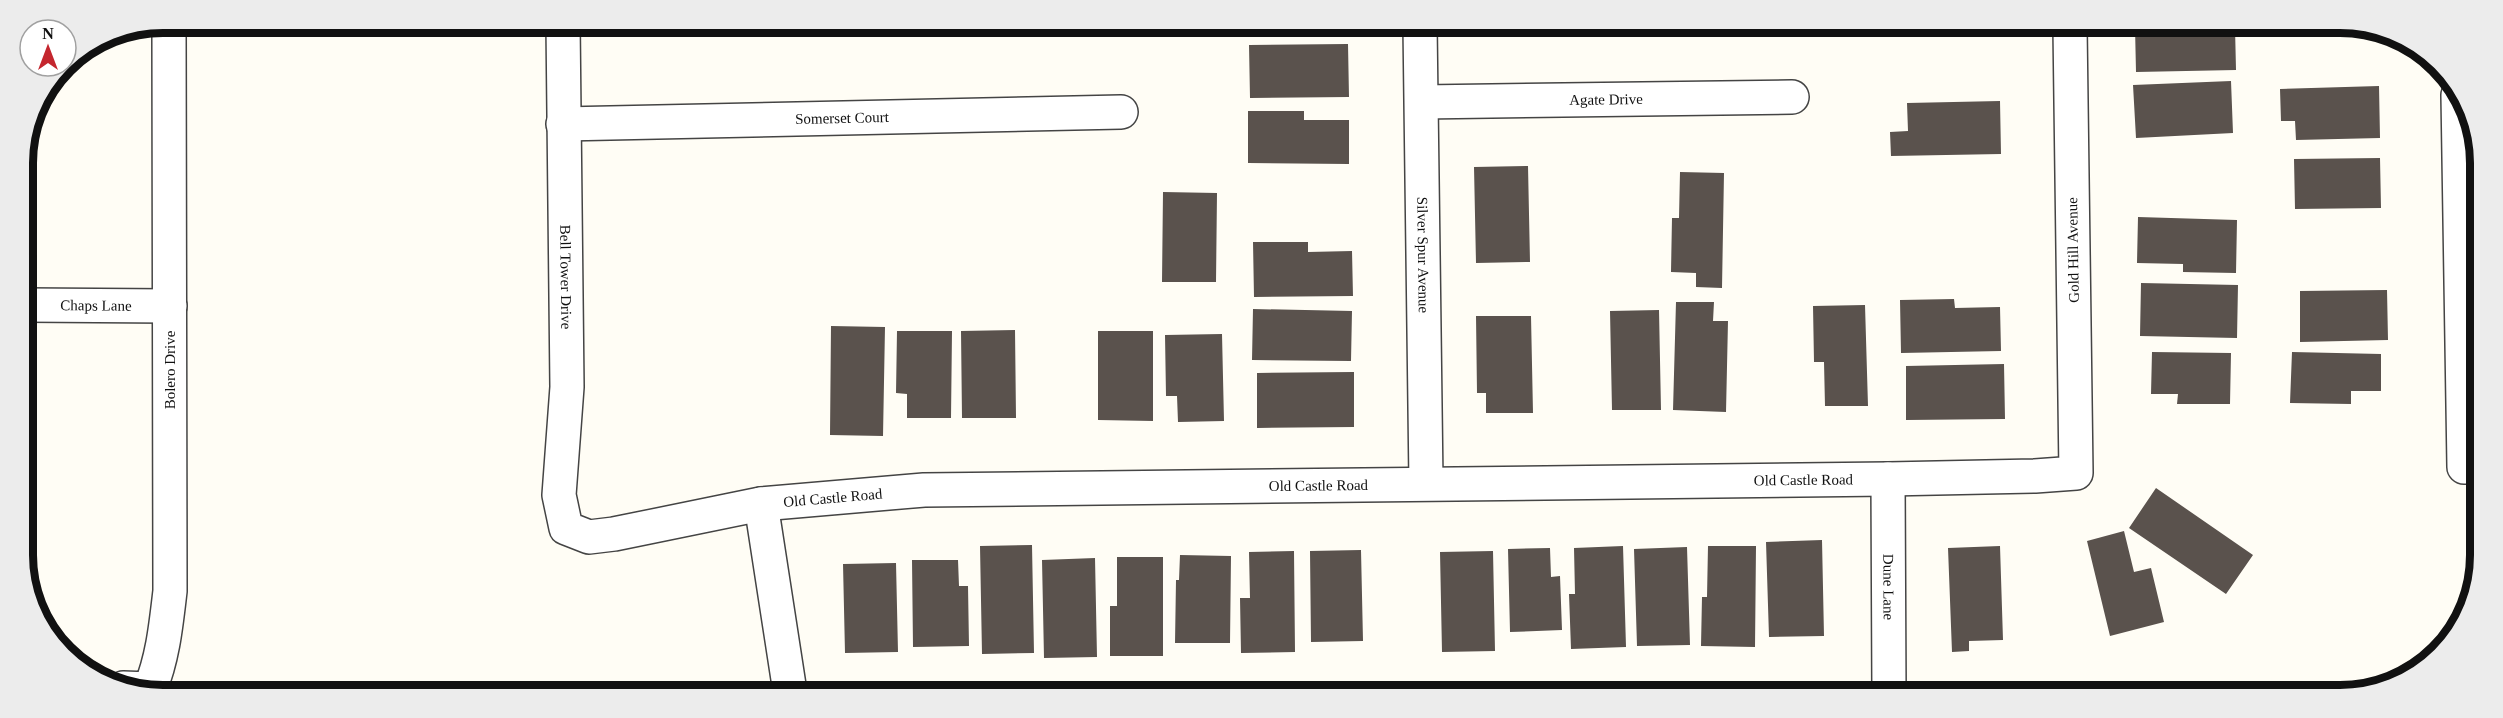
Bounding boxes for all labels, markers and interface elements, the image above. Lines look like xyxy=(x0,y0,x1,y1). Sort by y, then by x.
north arrow xyxy=(18,18,78,78)
text: N xyxy=(42,25,54,42)
street label: Agate Drive xyxy=(1569,91,1643,108)
street label: Somerset Court xyxy=(795,109,890,127)
street label: Silver Spur Avenue xyxy=(1414,197,1432,314)
street label: Gold Hill Avenue xyxy=(2064,197,2082,303)
street label: Bell Tower Drive xyxy=(557,225,574,330)
street label: Chaps Lane xyxy=(60,297,132,314)
street label: Bolero Drive xyxy=(162,330,178,409)
street label: Old Castle Road xyxy=(1754,471,1854,489)
street label: Old Castle Road xyxy=(1269,477,1369,494)
street label: Old Castle Road xyxy=(783,486,883,510)
street label: Dune Lane xyxy=(1880,554,1897,621)

